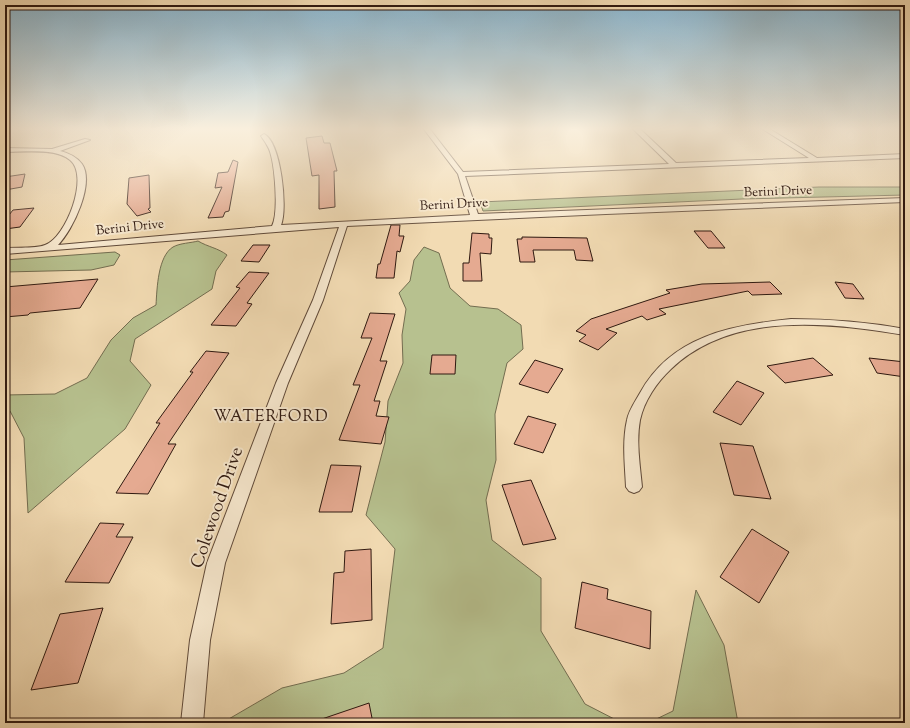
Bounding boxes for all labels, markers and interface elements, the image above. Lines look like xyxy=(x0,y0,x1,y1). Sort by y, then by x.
street label: Berini Drive xyxy=(744,182,812,202)
street label: Berini Drive xyxy=(419,194,489,216)
street label: Berini Drive xyxy=(95,215,165,241)
district label: WATERFORD xyxy=(213,406,329,429)
street label: Colewood Drive xyxy=(185,444,251,572)

